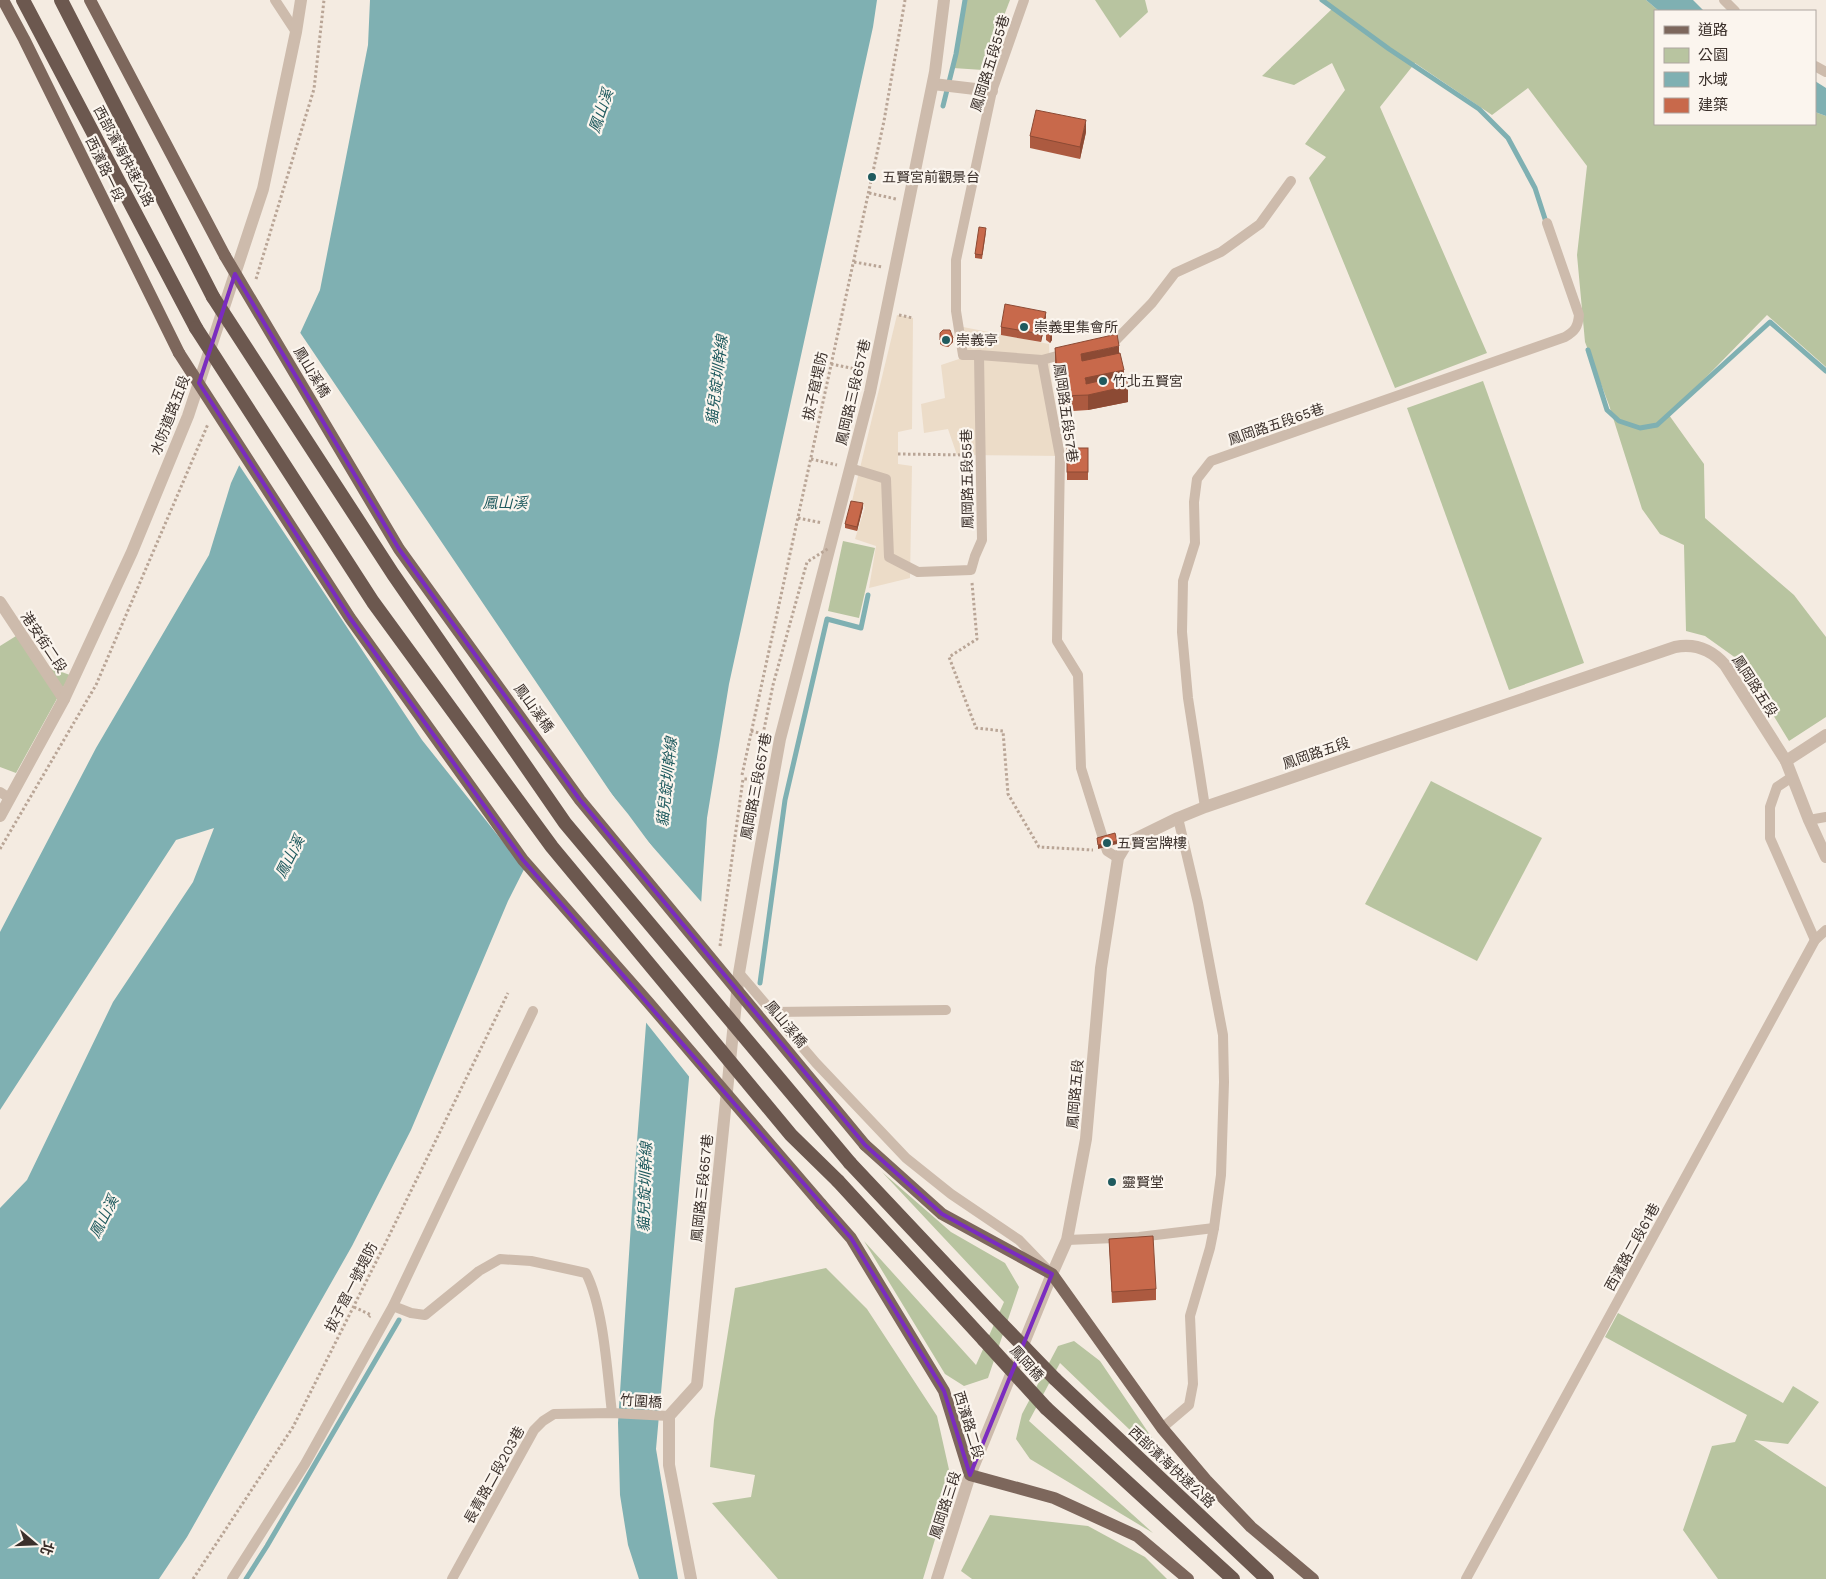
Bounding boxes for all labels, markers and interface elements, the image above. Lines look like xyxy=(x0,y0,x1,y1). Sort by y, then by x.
legend xyxy=(1654,10,1816,125)
street label: 鳳岡路五段55巷 xyxy=(968,13,1012,113)
text: 道路 xyxy=(1698,21,1728,39)
text: 公園 xyxy=(1698,46,1728,64)
text: 水域 xyxy=(1698,71,1728,89)
water label: 鳳山溪 xyxy=(585,85,617,135)
text: 建築 xyxy=(1698,96,1728,114)
street label: 西部濱海快速公路 xyxy=(91,103,157,209)
street label: 西濱路一段 xyxy=(82,134,128,204)
place label: 五賢宮前觀景台 xyxy=(882,169,980,185)
marker: 五賢宮前觀景台 xyxy=(866,171,878,183)
place label: 崇義里集會所 xyxy=(1034,319,1118,335)
marker: 崇義里集會所 xyxy=(1018,321,1030,333)
water label: 貓兒錠圳幹線 xyxy=(703,332,732,426)
place label: 崇義亭 xyxy=(956,332,998,348)
marker: 崇義亭 xyxy=(940,334,952,346)
street label: 鳳岡路三段657巷 xyxy=(833,337,873,447)
street label: 鳳山溪橋 xyxy=(291,344,333,400)
street label: 拔子窟堤防 xyxy=(800,350,830,422)
street label: 鳳岡路五段57巷 xyxy=(1051,362,1081,464)
street label: 水防道路五段 xyxy=(147,373,193,457)
place label: 竹北五賢宮 xyxy=(1113,373,1183,389)
marker: 竹北五賢宮 xyxy=(1097,375,1109,387)
street label: 鳳岡路五段65巷 xyxy=(1226,400,1326,448)
street label: 鳳岡路五段55巷 xyxy=(958,429,976,529)
water label: 鳳山溪 xyxy=(482,494,529,512)
street label: 港安街二段 xyxy=(18,609,70,675)
street label: 鳳岡路五段 xyxy=(1729,652,1781,720)
street label: 鳳山溪橋 xyxy=(511,681,557,735)
street label: 鳳岡路三段657巷 xyxy=(738,731,774,841)
water label: 貓兒錠圳幹線 xyxy=(653,734,681,828)
street label: 鳳岡路五段 xyxy=(1280,734,1352,772)
water label: 鳳山溪 xyxy=(272,831,309,881)
place label: 五賢宮牌樓 xyxy=(1117,835,1187,851)
marker: 五賢宮牌樓 xyxy=(1101,837,1113,849)
street label: 鳳山溪橋 xyxy=(762,997,810,1051)
street label: 鳳岡路五段 xyxy=(1064,1058,1086,1130)
street label: 鳳岡路三段657巷 xyxy=(688,1133,716,1243)
water label: 貓兒錠圳幹線 xyxy=(634,1140,656,1232)
place label: 靈賢堂 xyxy=(1122,1174,1164,1190)
marker: 靈賢堂 xyxy=(1106,1176,1118,1188)
water label: 鳳山溪 xyxy=(86,1191,123,1241)
street label: 西濱路二段61巷 xyxy=(1601,1200,1663,1294)
street label: 拔子窟一號堤防 xyxy=(322,1240,380,1334)
street label: 鳳岡橋 xyxy=(1007,1342,1047,1384)
street label: 西濱路二段 xyxy=(951,1389,987,1461)
street label: 竹圍橋 xyxy=(619,1392,663,1410)
street label: 西部濱海快速公路 xyxy=(1126,1423,1218,1511)
street label: 長青路二段203巷 xyxy=(461,1424,527,1526)
street label: 鳳岡路三段 xyxy=(927,1469,963,1541)
north arrow xyxy=(10,1519,60,1569)
text: 北 xyxy=(37,1539,57,1557)

